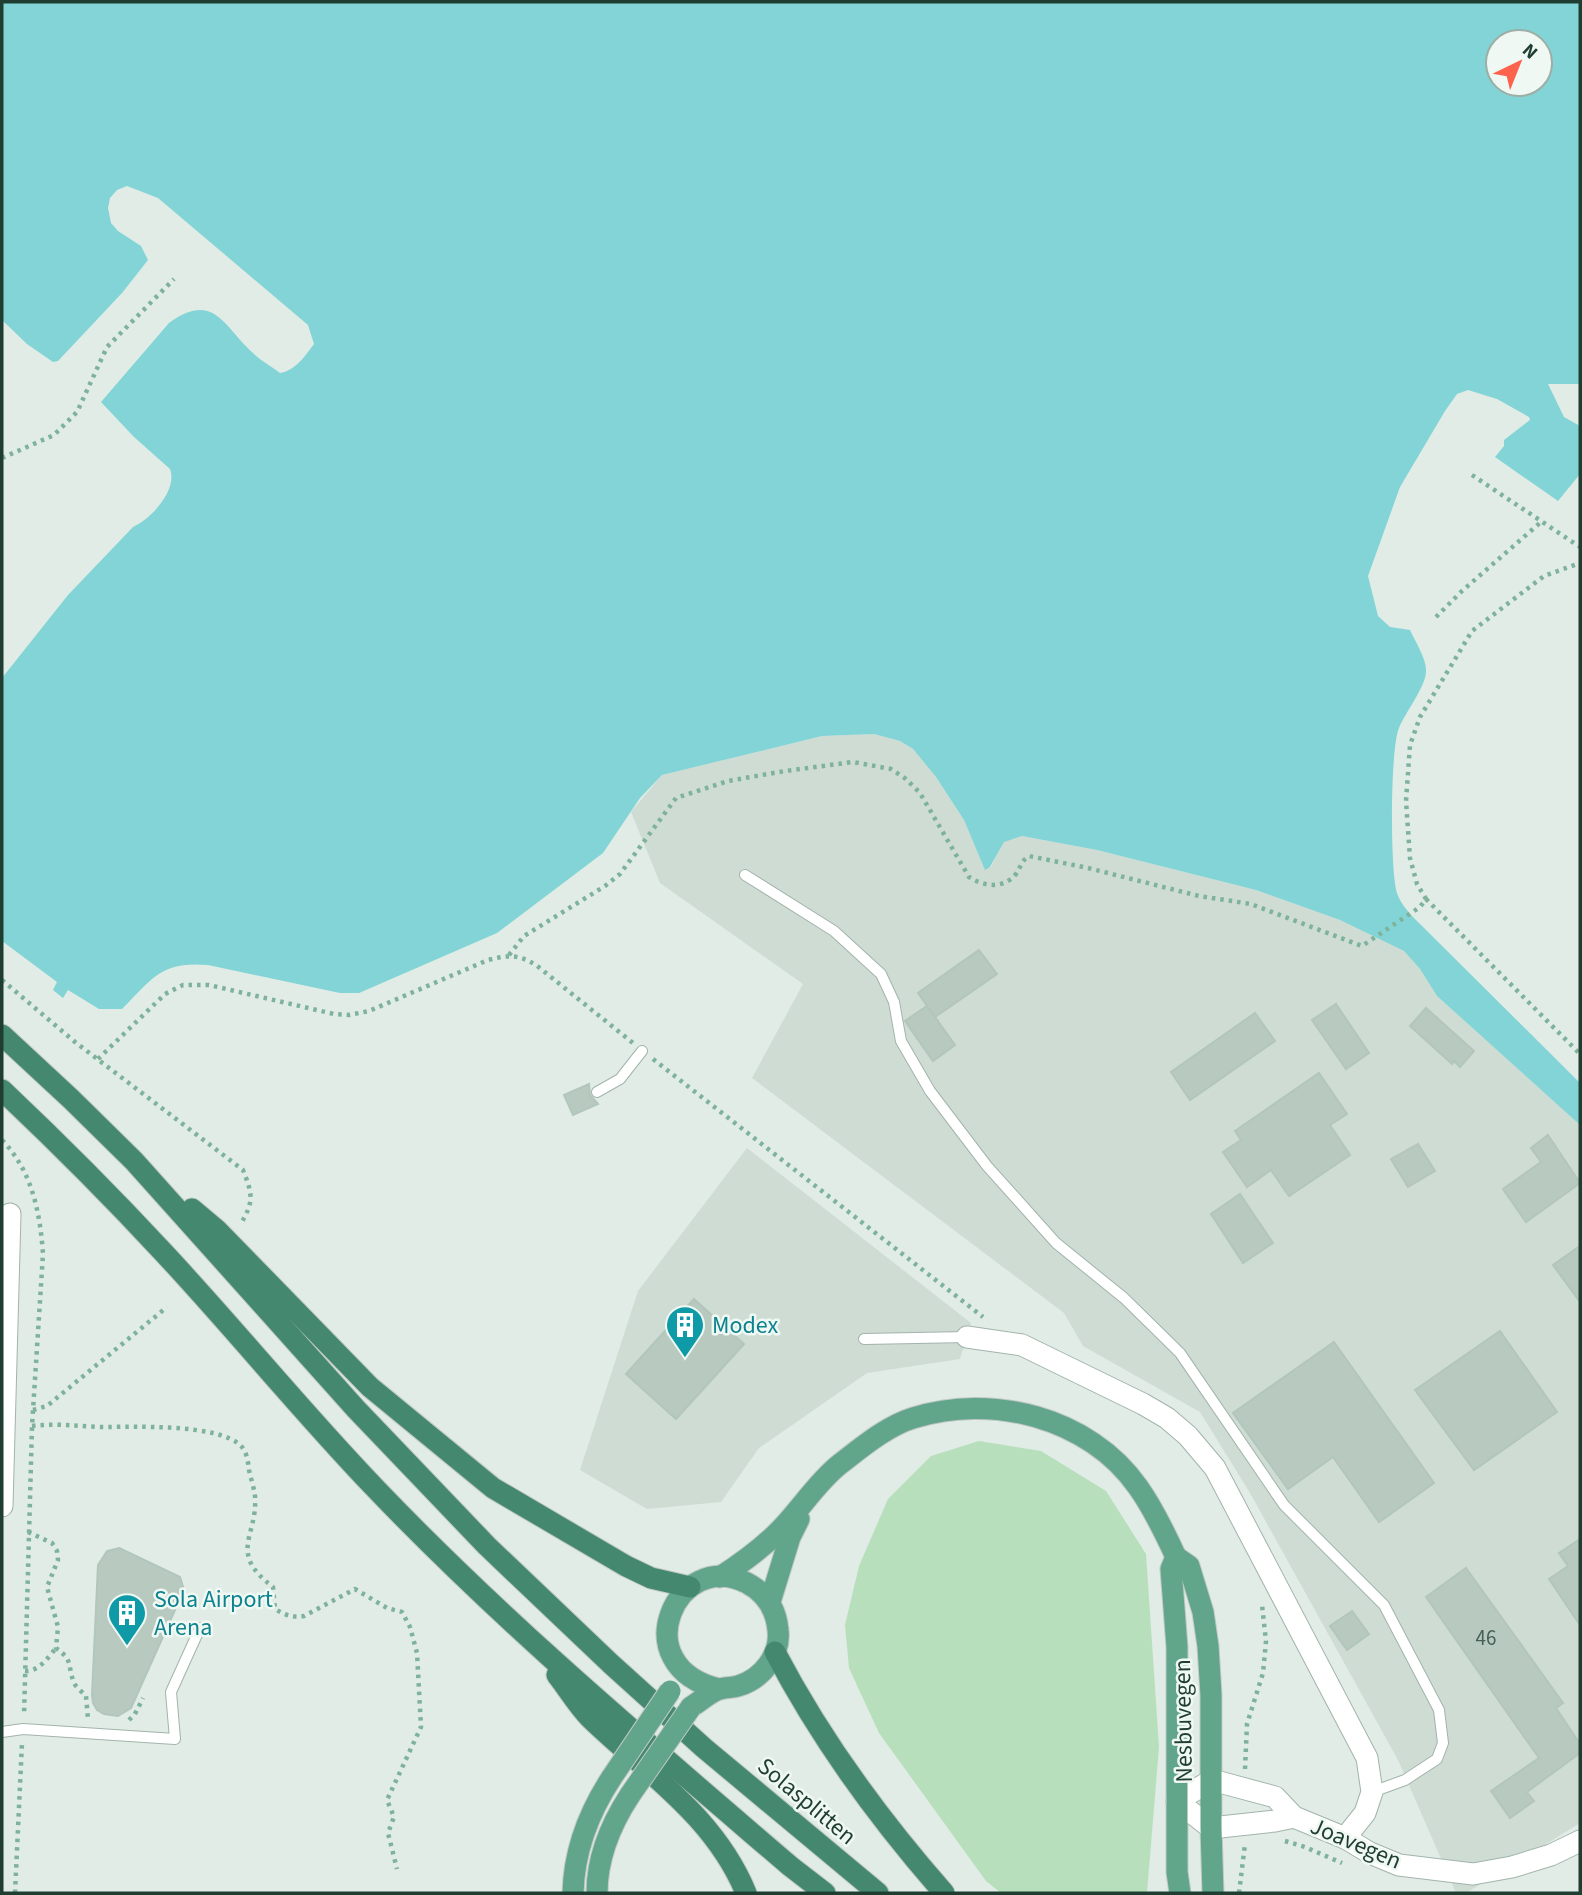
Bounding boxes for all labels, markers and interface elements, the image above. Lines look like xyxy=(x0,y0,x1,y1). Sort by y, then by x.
north arrow xyxy=(1484,28,1554,98)
text: N xyxy=(1516,37,1543,66)
building icon: Modex xyxy=(664,1304,706,1359)
place label: Modex xyxy=(712,1308,779,1343)
place label: Sola Airport Arena xyxy=(154,1582,273,1645)
building icon: Sola Airport Arena xyxy=(106,1592,148,1647)
house number: 46 xyxy=(1476,1623,1496,1653)
street label: Nesbuvegen xyxy=(1165,1659,1202,1783)
street label: Solasplitten xyxy=(750,1749,864,1853)
street label: Joavegen xyxy=(1305,1809,1407,1878)

